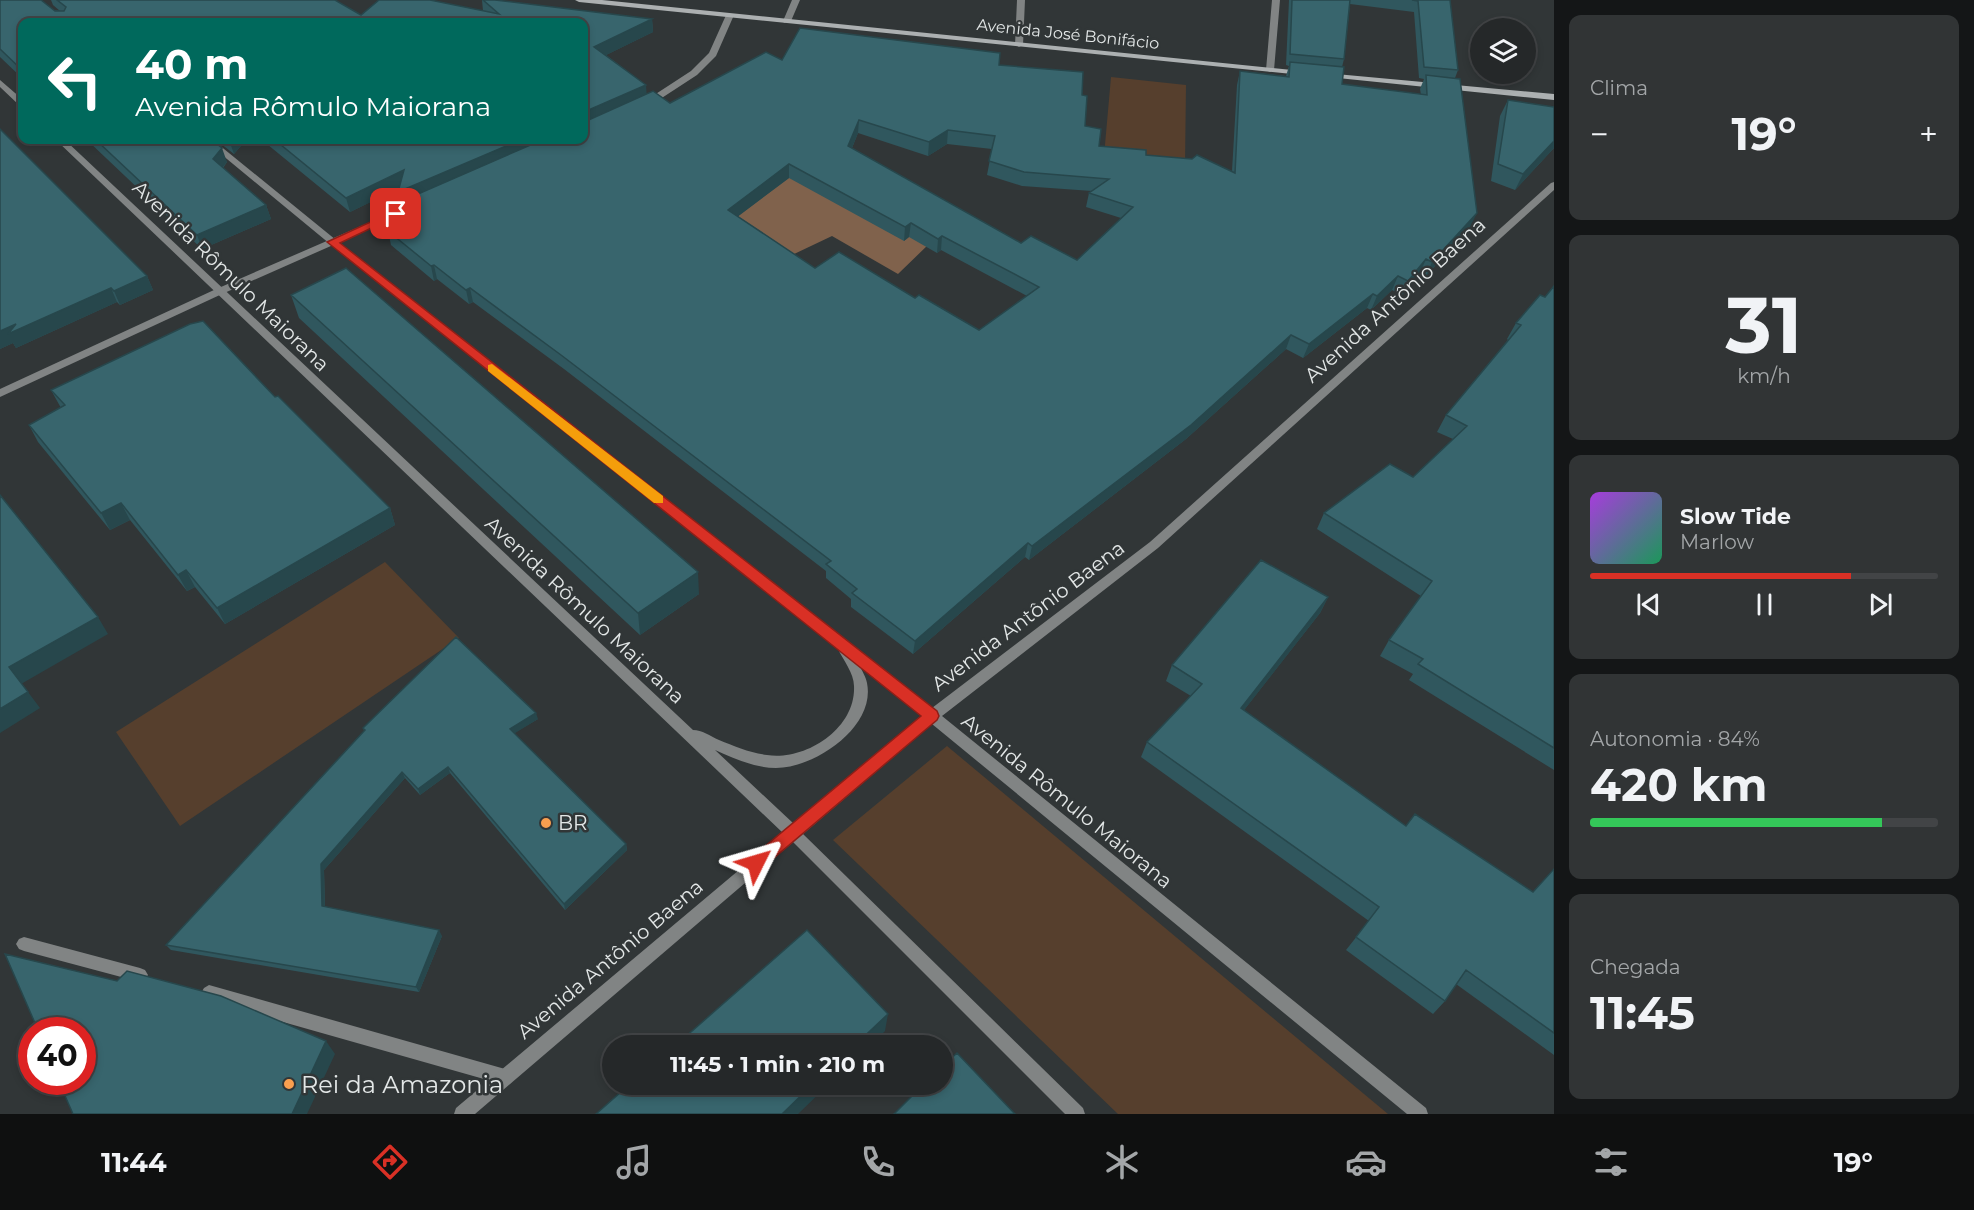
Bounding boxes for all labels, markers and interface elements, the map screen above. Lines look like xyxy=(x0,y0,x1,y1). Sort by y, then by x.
street label: Avenida José Bonifácio xyxy=(976,15,1160,53)
map controls xyxy=(1470,18,1536,84)
button: layers xyxy=(1470,18,1536,84)
text: 40 m xyxy=(135,38,248,90)
icon: left xyxy=(36,42,114,120)
text: Clima xyxy=(1590,76,1648,100)
text: Avenida Rômulo Maiorana xyxy=(135,90,491,123)
text: 19° xyxy=(1731,106,1797,161)
text: − xyxy=(1590,114,1609,154)
text: + xyxy=(1919,114,1938,154)
street label: Avenida Rômulo Maiorana xyxy=(128,176,334,376)
pin xyxy=(370,188,421,239)
icon: arrive xyxy=(379,197,412,230)
street label: Avenida Antônio Baena xyxy=(1300,212,1490,388)
text: 31 xyxy=(1726,277,1802,373)
text: km/h xyxy=(1737,364,1791,388)
text: Slow Tide xyxy=(1680,503,1791,530)
street label: Avenida Rômulo Maiorana xyxy=(480,511,690,709)
text: Marlow xyxy=(1680,530,1754,554)
street label: Avenida Antônio Baena xyxy=(927,536,1129,696)
icon: previous xyxy=(1632,588,1665,621)
icon: pause xyxy=(1748,588,1781,621)
icon: next xyxy=(1864,588,1897,621)
street label: Avenida Rômulo Maiorana xyxy=(957,709,1177,893)
text: Autonomia · 84% xyxy=(1590,727,1760,751)
text: 420 km xyxy=(1590,757,1767,812)
place label: BR xyxy=(558,811,588,835)
marker: BR xyxy=(539,816,553,830)
position arrow xyxy=(724,831,788,895)
street label: Avenida Antônio Baena xyxy=(512,874,708,1044)
text: Chegada xyxy=(1590,955,1681,979)
text: 11:45 xyxy=(1590,985,1695,1040)
speed limit sign: 40 xyxy=(18,1017,96,1095)
text: 11:45 · 1 min · 210 m xyxy=(670,1051,885,1078)
place label: Rei da Amazonia xyxy=(301,1070,503,1099)
marker: Rei da Amazonia xyxy=(282,1077,296,1091)
icon: directions xyxy=(369,1141,411,1183)
icon: music xyxy=(613,1141,655,1183)
icon: phone xyxy=(857,1141,899,1183)
icon: climate xyxy=(1101,1141,1143,1183)
icon: car xyxy=(1345,1141,1387,1183)
icon: filters xyxy=(1590,1141,1632,1183)
text: 11:44 xyxy=(101,1146,167,1179)
text: 19° xyxy=(1834,1146,1873,1179)

